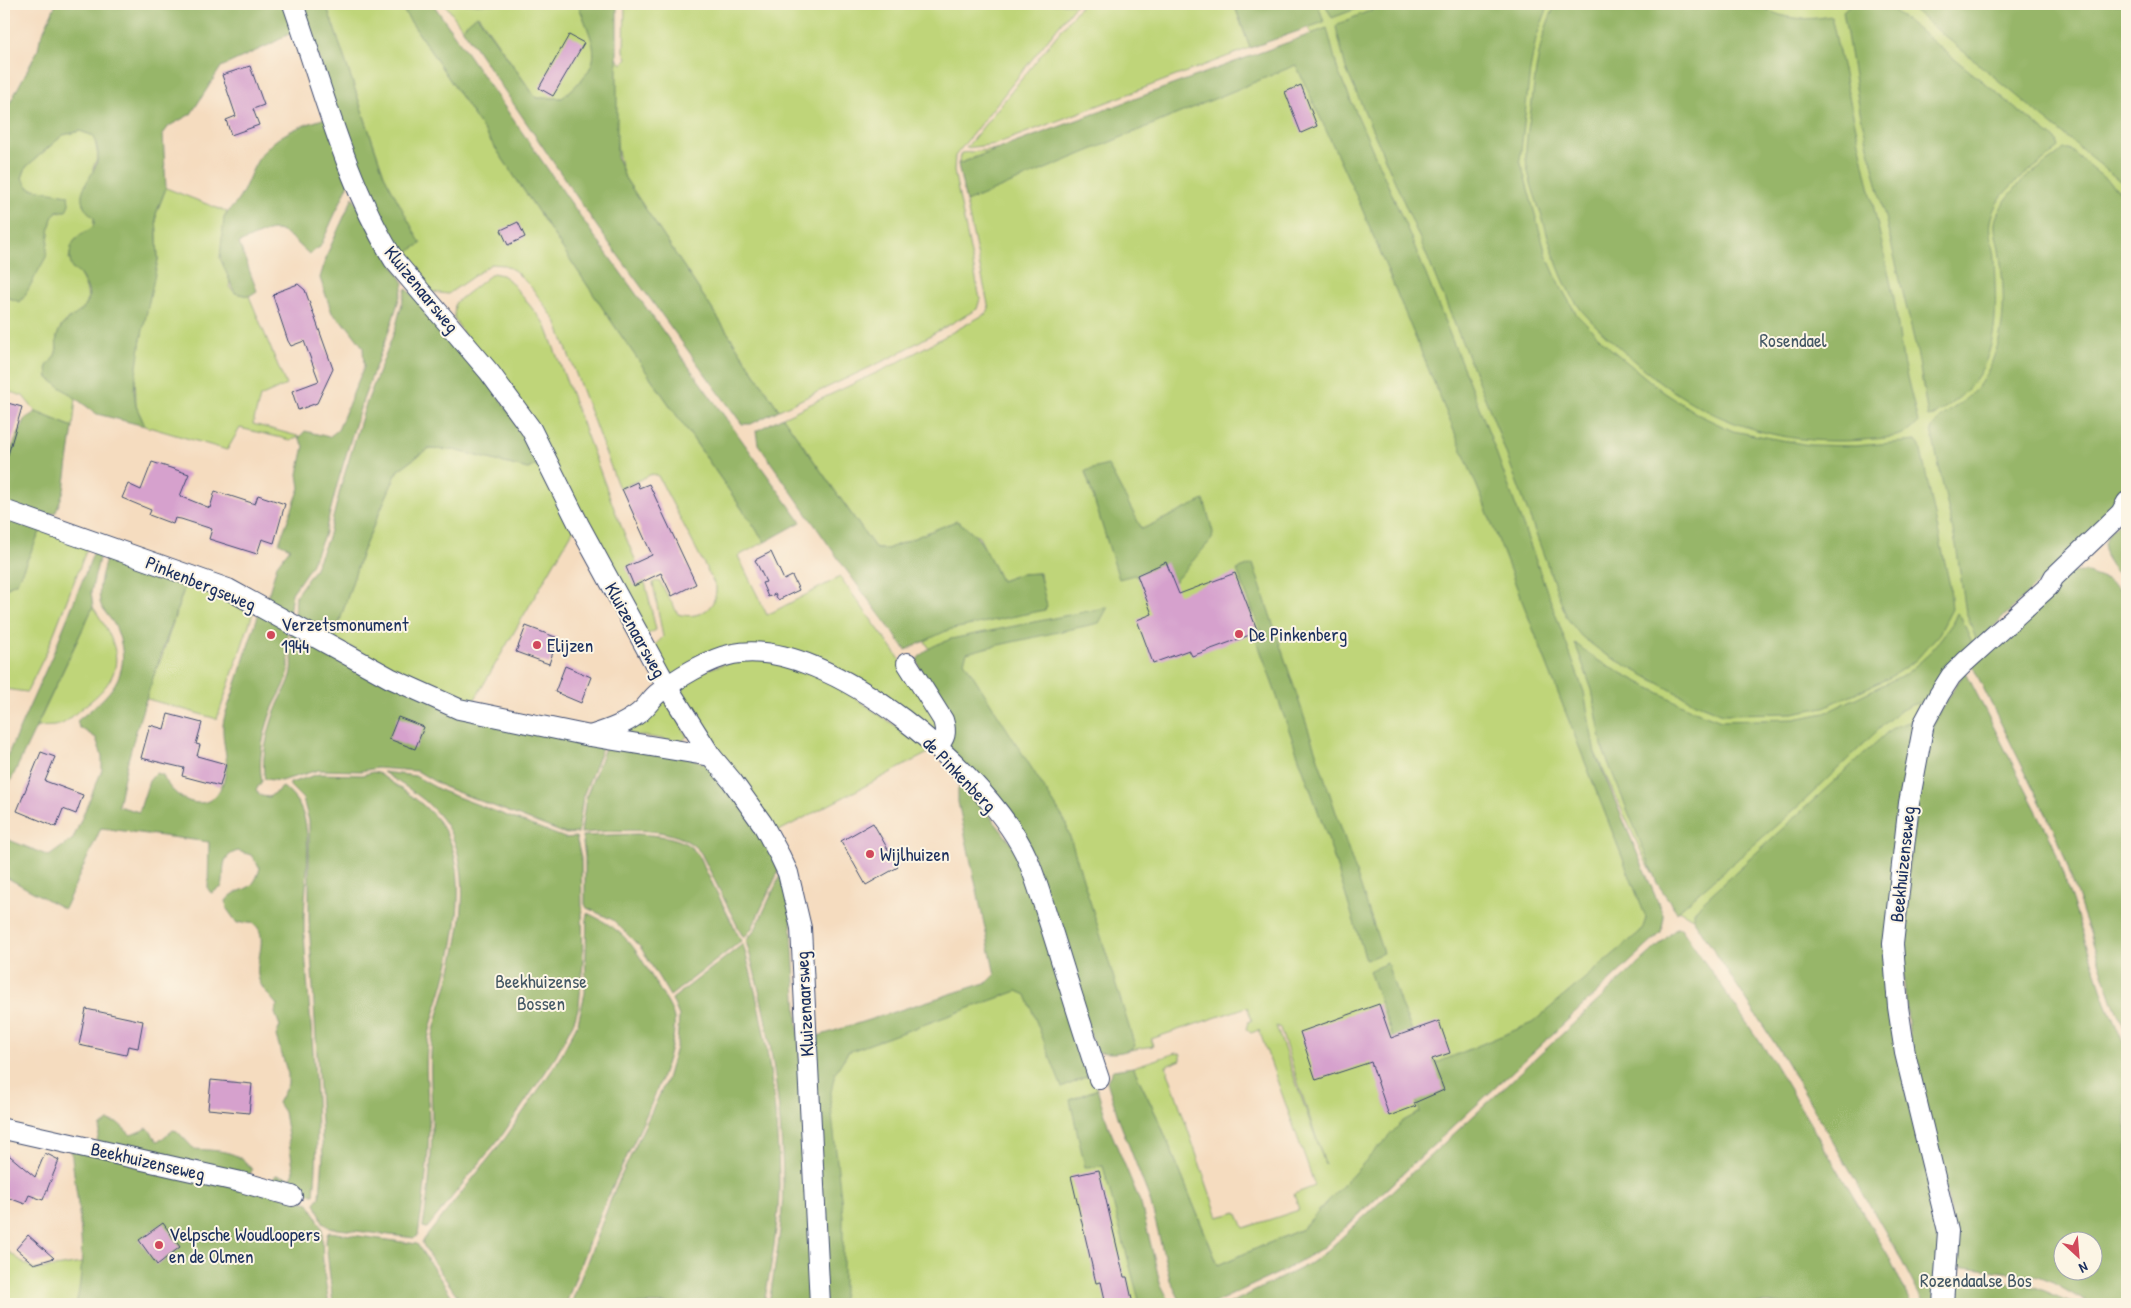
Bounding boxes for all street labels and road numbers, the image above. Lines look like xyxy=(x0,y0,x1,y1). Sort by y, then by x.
street label: Kluizenaarsweg xyxy=(379,240,465,338)
street label: Pinkenbergseweg xyxy=(142,549,260,617)
street label: Kluizenaarsweg xyxy=(599,578,673,682)
street label: de Pinkenberg xyxy=(917,730,1003,818)
street label: Beekhuizenseweg xyxy=(1883,805,1921,923)
street label: Kluizenaarsweg xyxy=(788,951,820,1057)
street label: Beekhuizenseweg xyxy=(88,1135,208,1187)

